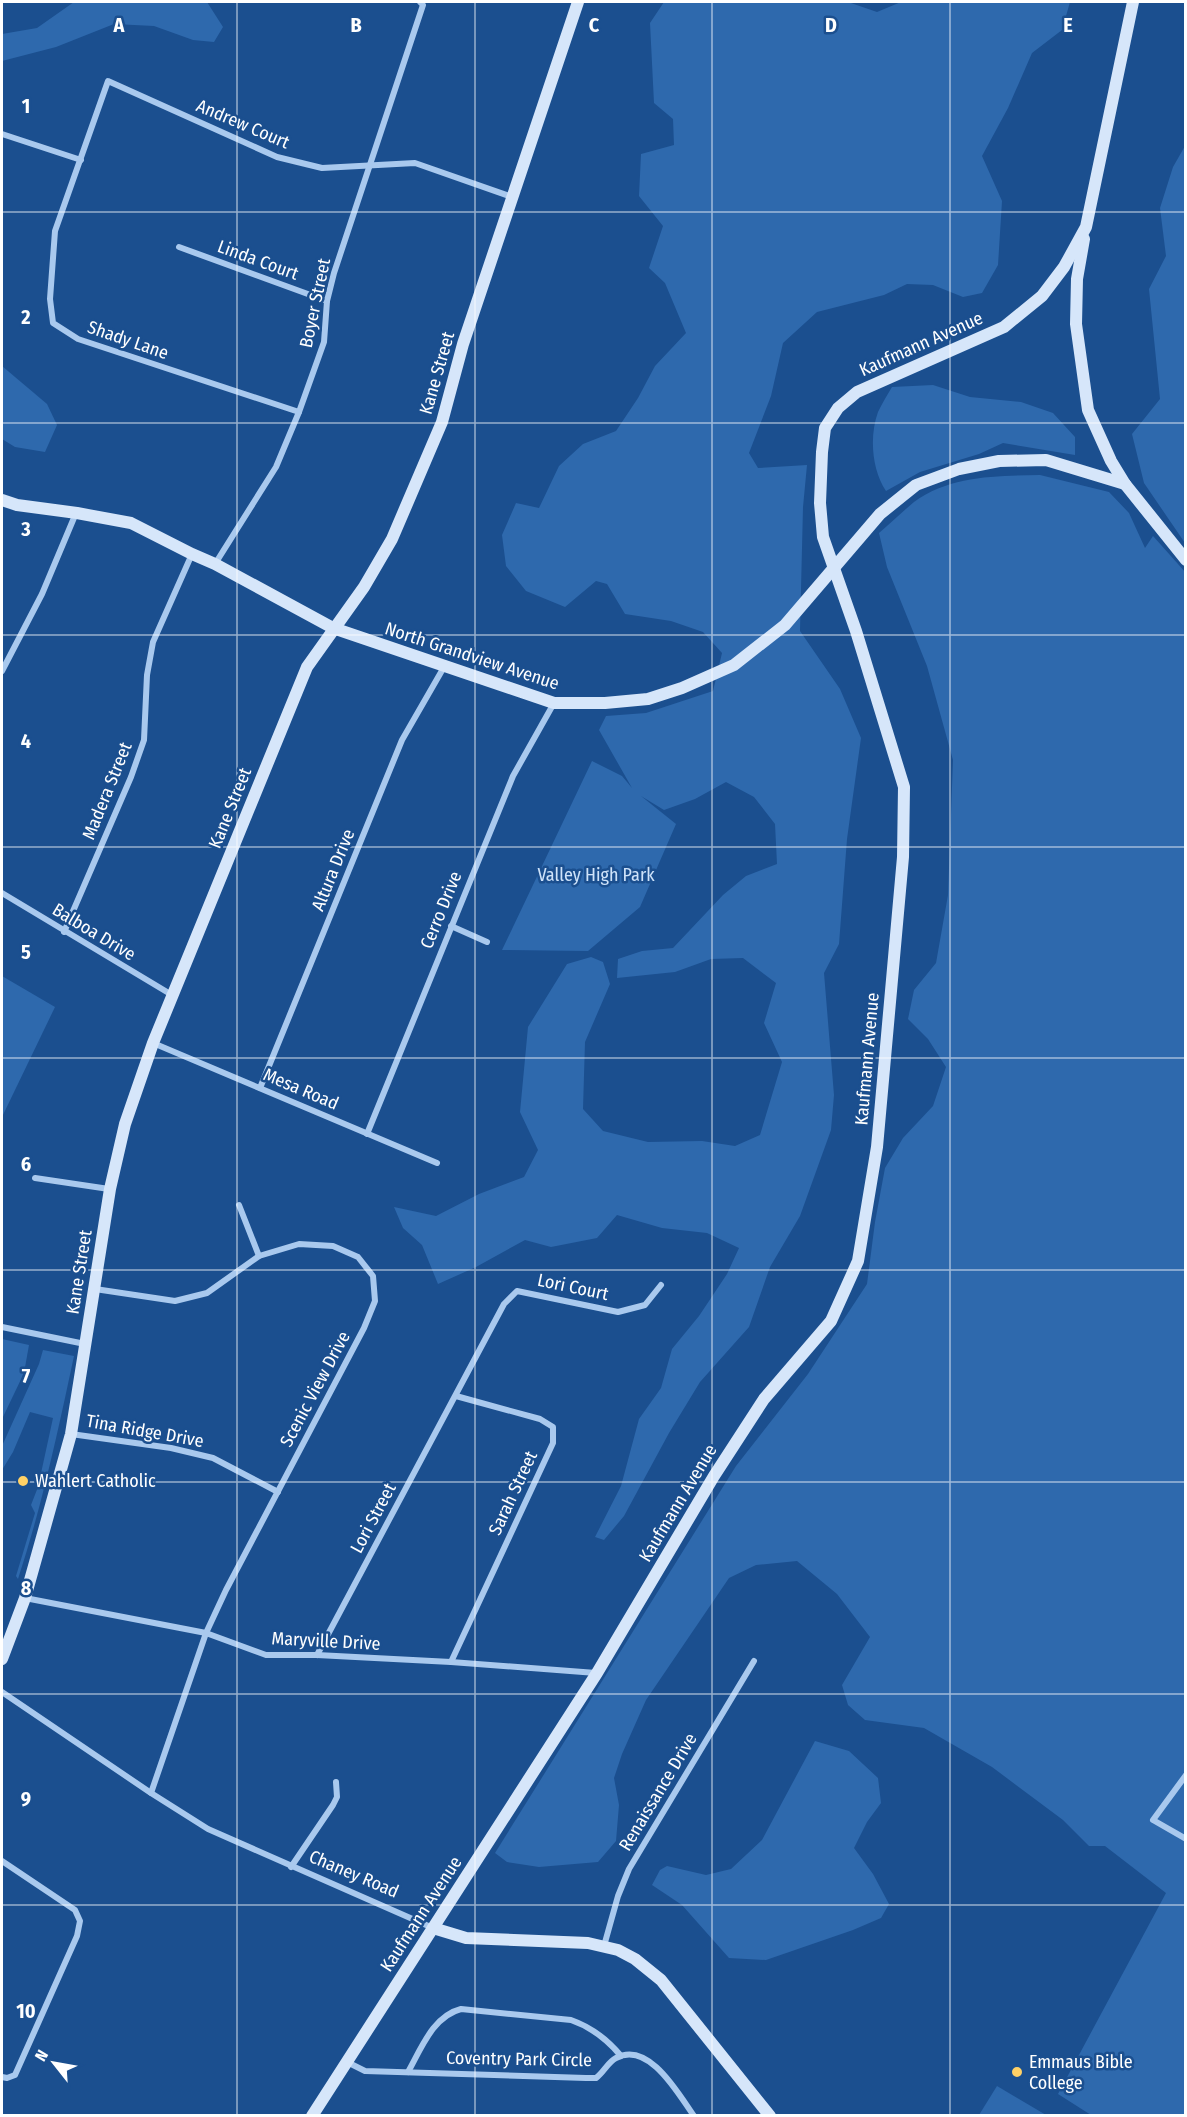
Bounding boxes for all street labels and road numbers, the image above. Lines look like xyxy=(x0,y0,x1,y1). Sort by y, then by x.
street label: Andrew Court xyxy=(193,95,293,154)
street label: Linda Court xyxy=(215,235,302,285)
street label: Boyer Street xyxy=(295,256,335,350)
street label: Kaufmann Avenue xyxy=(856,307,986,381)
street label: Shady Lane xyxy=(85,316,171,364)
street label: Kane Street xyxy=(415,329,459,417)
street label: North Grandview Avenue xyxy=(382,617,562,695)
street label: Madera Street xyxy=(77,739,137,843)
street label: Kane Street xyxy=(204,764,256,852)
street label: Altura Drive xyxy=(307,826,359,914)
street label: Cerro Drive xyxy=(416,868,467,952)
street label: Balboa Drive xyxy=(48,899,140,966)
street label: Kaufmann Avenue xyxy=(850,992,884,1126)
street label: Mesa Road xyxy=(260,1063,342,1115)
street label: Kane Street xyxy=(61,1228,97,1316)
street label: Lori Court xyxy=(536,1269,611,1305)
street label: Scenic View Drive xyxy=(275,1327,355,1451)
street label: Tina Ridge Drive xyxy=(85,1410,206,1452)
street label: Kaufmann Avenue xyxy=(634,1440,722,1566)
street label: Sarah Street xyxy=(484,1447,542,1539)
street label: Lori Street xyxy=(345,1479,401,1557)
street label: Maryville Drive xyxy=(271,1627,381,1655)
street label: Renaissance Drive xyxy=(614,1729,702,1855)
street label: Chaney Road xyxy=(306,1845,402,1903)
street label: Kaufmann Avenue xyxy=(376,1852,467,1976)
street label: Coventry Park Circle xyxy=(446,2047,592,2071)

